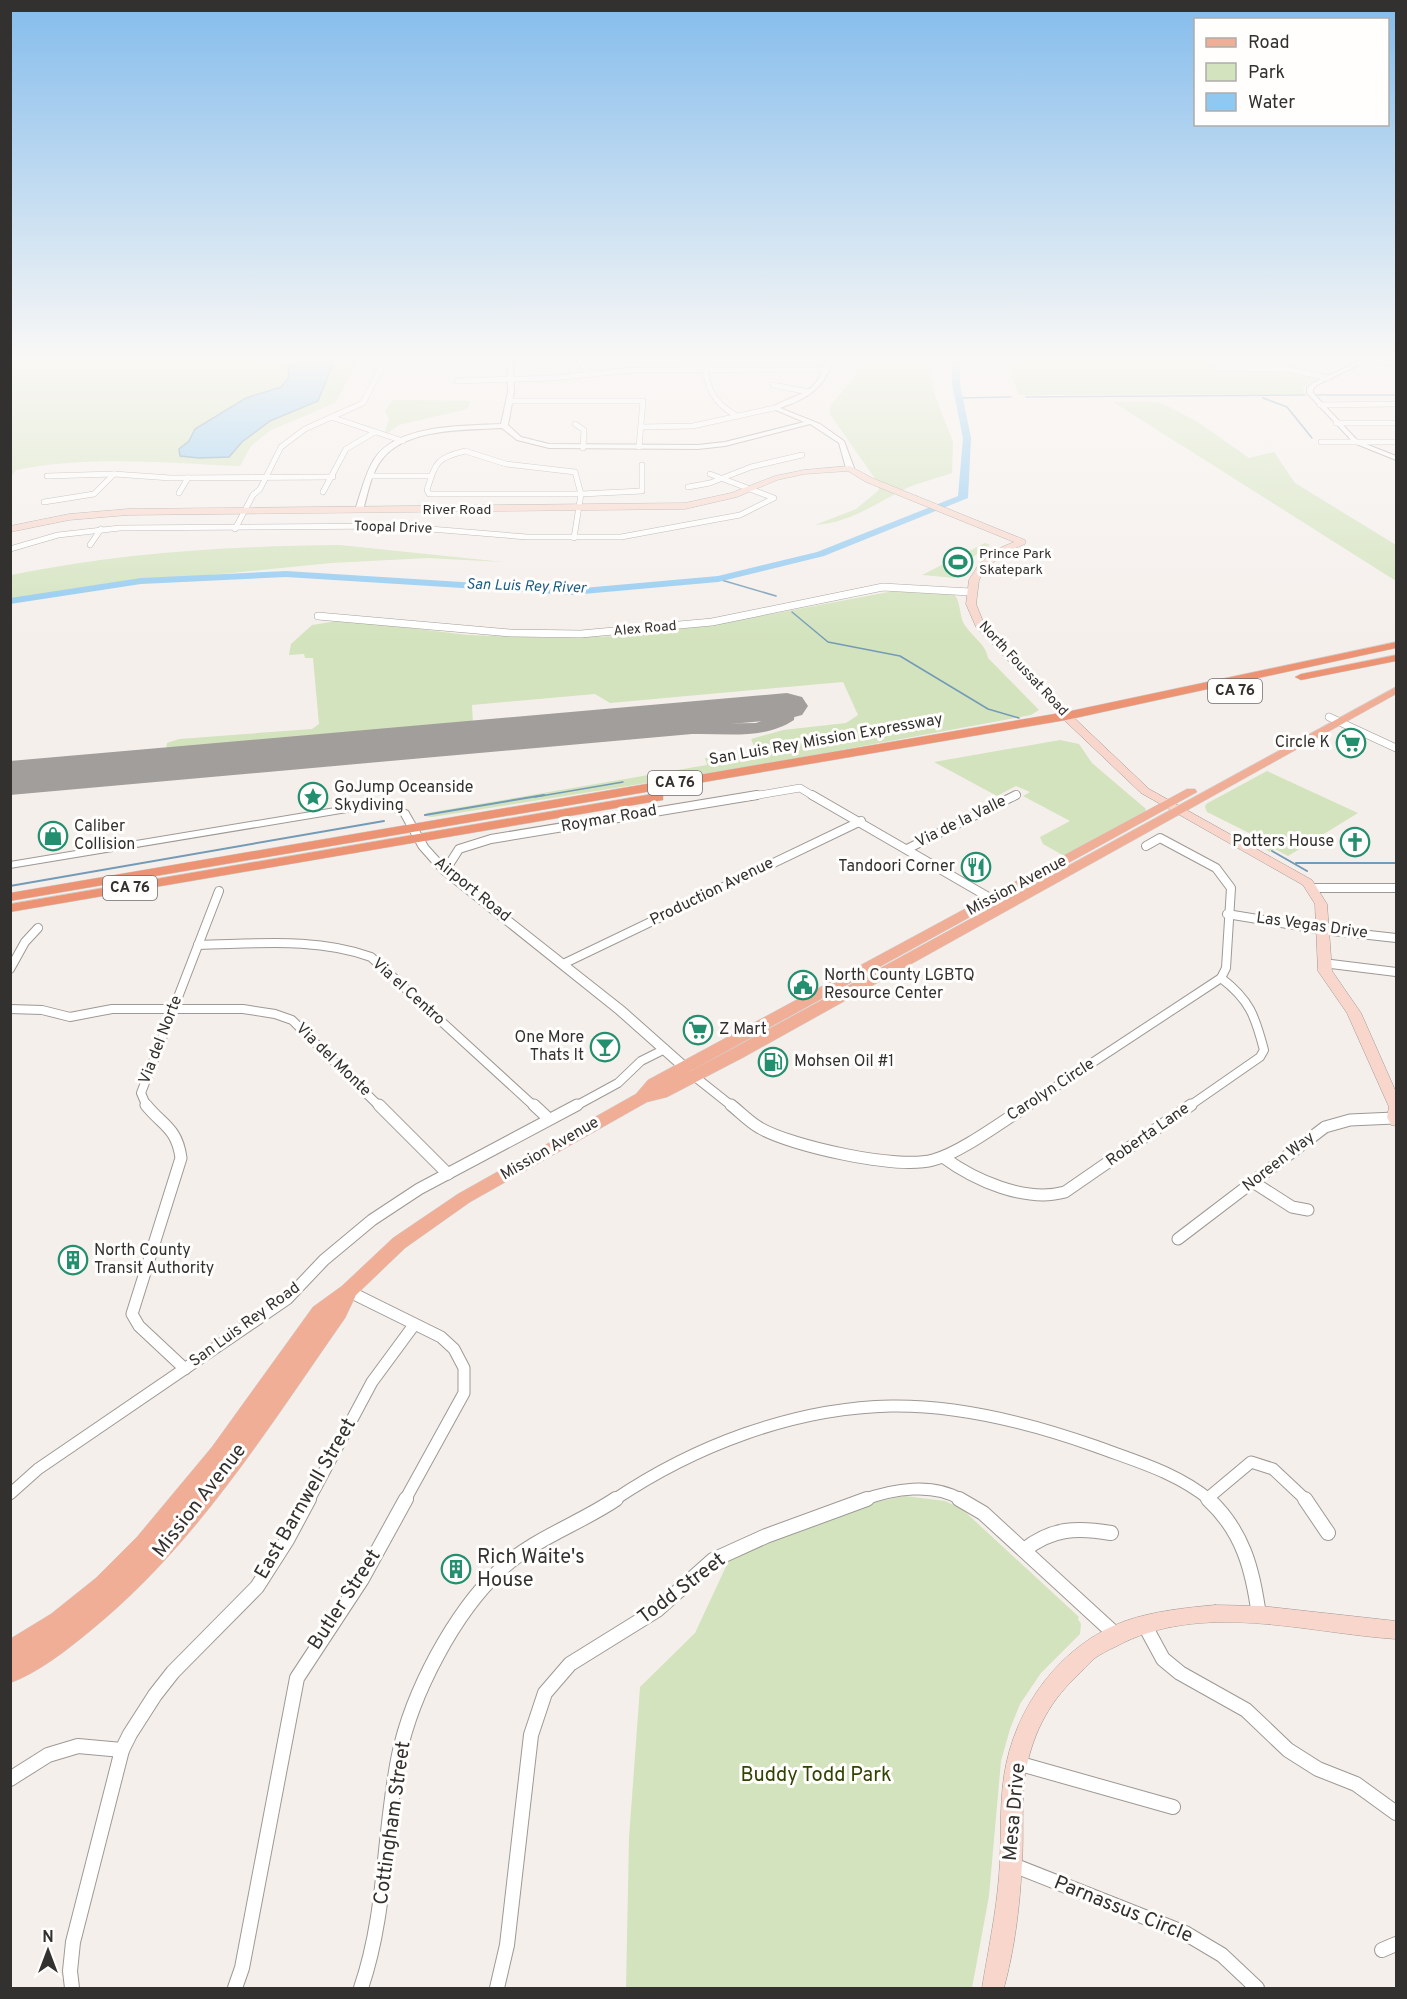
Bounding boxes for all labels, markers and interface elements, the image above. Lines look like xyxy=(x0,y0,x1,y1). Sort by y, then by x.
legend xyxy=(1194,18,1389,126)
text: Road xyxy=(1248,32,1290,55)
text: Park xyxy=(1248,62,1285,85)
text: Water xyxy=(1248,92,1295,115)
street label: River Road xyxy=(423,502,491,519)
street label: Toopal Drive xyxy=(354,518,432,538)
sports icon: Prince Park Skatepark xyxy=(942,546,974,578)
place label: Prince Park Skatepark xyxy=(979,546,1052,579)
water label: San Luis Rey River xyxy=(466,575,587,599)
street label: Alex Road xyxy=(613,618,677,640)
street label: North Foussat Road xyxy=(975,618,1071,720)
road number: CA 76 xyxy=(1208,679,1262,703)
street label: San Luis Rey Mission Expressway xyxy=(708,710,944,770)
supermarket icon: Circle K xyxy=(1335,727,1367,759)
place label: Circle K xyxy=(1275,733,1330,753)
road number: CA 76 xyxy=(648,771,702,795)
place label: GoJump Oceanside Skydiving xyxy=(334,778,473,816)
place icon: GoJump Oceanside Skydiving xyxy=(297,781,329,813)
street label: Via de la Valle xyxy=(912,791,1010,853)
street label: Roymar Road xyxy=(560,801,658,837)
place label: Caliber Collision xyxy=(74,817,135,855)
shop icon: Caliber Collision xyxy=(37,820,69,852)
church icon: Potters House xyxy=(1339,826,1371,858)
place label: Potters House xyxy=(1232,832,1334,852)
restaurant icon: Tandoori Corner xyxy=(960,851,992,883)
street label: Mission Avenue xyxy=(964,851,1070,921)
street label: Airport Road xyxy=(430,853,514,927)
street label: Production Avenue xyxy=(647,853,777,931)
place label: Tandoori Corner xyxy=(838,857,955,877)
road number: CA 76 xyxy=(103,876,157,900)
street label: Las Vegas Drive xyxy=(1255,908,1369,944)
street label: Via el Centro xyxy=(367,954,449,1030)
place label: North County LGBTQ Resource Center xyxy=(824,966,975,1004)
public building icon: North County LGBTQ Resource Center xyxy=(787,969,819,1001)
street label: Via del Norte xyxy=(135,993,187,1087)
supermarket icon: Z Mart xyxy=(682,1014,714,1046)
street label: Via del Monte xyxy=(291,1019,375,1101)
place label: Z Mart xyxy=(719,1020,767,1040)
place label: One More Thats It xyxy=(514,1028,584,1066)
bar icon: One More Thats It xyxy=(589,1031,621,1063)
fuel station icon: Mohsen Oil #1 xyxy=(757,1046,789,1078)
place label: Mohsen Oil #1 xyxy=(794,1052,894,1072)
street label: Carolyn Circle xyxy=(1003,1054,1099,1126)
street label: Roberta Lane xyxy=(1102,1099,1194,1171)
street label: Mission Avenue xyxy=(497,1113,603,1185)
street label: Noreen Way xyxy=(1239,1128,1319,1196)
place label: North County Transit Authority xyxy=(94,1241,214,1279)
building icon: North County Transit Authority xyxy=(57,1244,89,1276)
street label: San Luis Rey Road xyxy=(186,1278,304,1372)
street label: East Barnwell Street xyxy=(249,1414,363,1584)
street label: Mission Avenue xyxy=(147,1439,253,1563)
street label: Butler Street xyxy=(303,1545,387,1655)
place label: Rich Waite's House xyxy=(477,1545,585,1594)
street label: Todd Street xyxy=(633,1547,731,1631)
building icon: Rich Waite's House xyxy=(440,1553,472,1585)
street label: Cottingham Street xyxy=(369,1739,417,1907)
street label: Mesa Drive xyxy=(998,1762,1032,1862)
park label: Buddy Todd Park xyxy=(740,1763,892,1789)
street label: Parnassus Circle xyxy=(1050,1870,1196,1950)
north arrow xyxy=(18,1921,78,1981)
text: N xyxy=(42,1928,54,1948)

